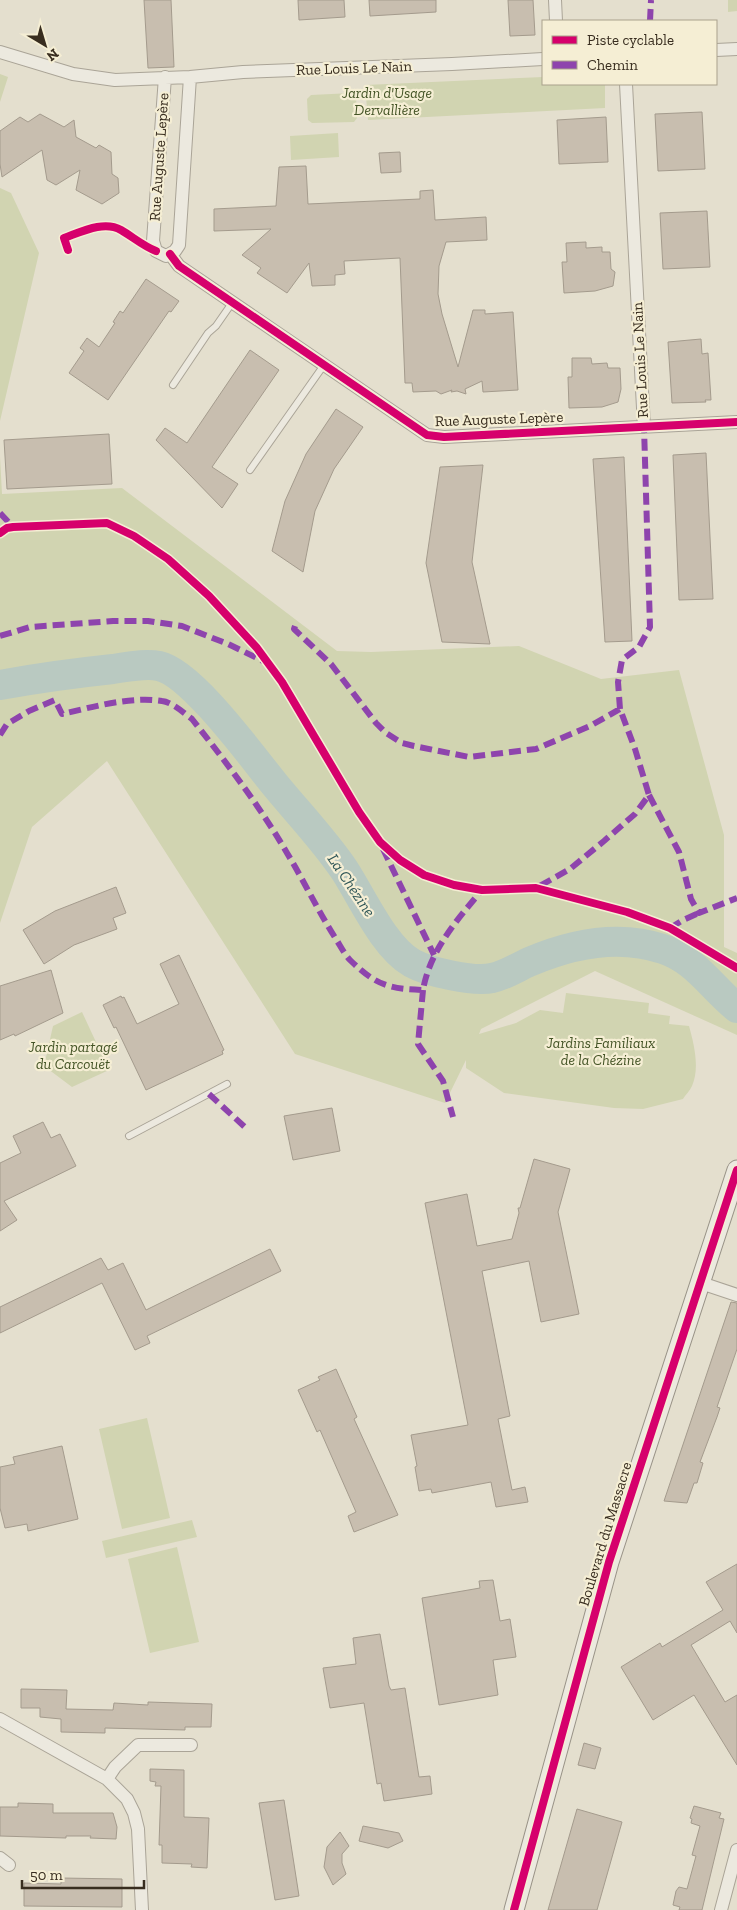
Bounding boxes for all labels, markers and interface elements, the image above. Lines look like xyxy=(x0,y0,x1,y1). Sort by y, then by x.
north arrow xyxy=(20,20,70,70)
legend xyxy=(542,20,717,85)
text: Piste cyclable xyxy=(587,31,674,49)
text: N xyxy=(43,45,62,65)
text: Chemin xyxy=(587,56,638,74)
street label: Rue Louis Le Nain xyxy=(296,57,413,79)
park label: Jardin d'Usage Dervallière xyxy=(341,84,432,119)
street label: Rue Auguste Lepère xyxy=(146,92,172,222)
street label: Rue Louis Le Nain xyxy=(628,301,652,418)
street label: Rue Auguste Lepère xyxy=(434,408,564,430)
water label: La Chézine xyxy=(324,850,380,920)
park label: Jardins Familiaux de la Chézine xyxy=(546,1034,655,1069)
park label: Jardin partagé du Carcouët xyxy=(28,1038,118,1073)
street label: Boulevard du Massacre xyxy=(574,1460,636,1608)
scale bar xyxy=(22,1858,145,1890)
text: 50 m xyxy=(30,1866,63,1884)

